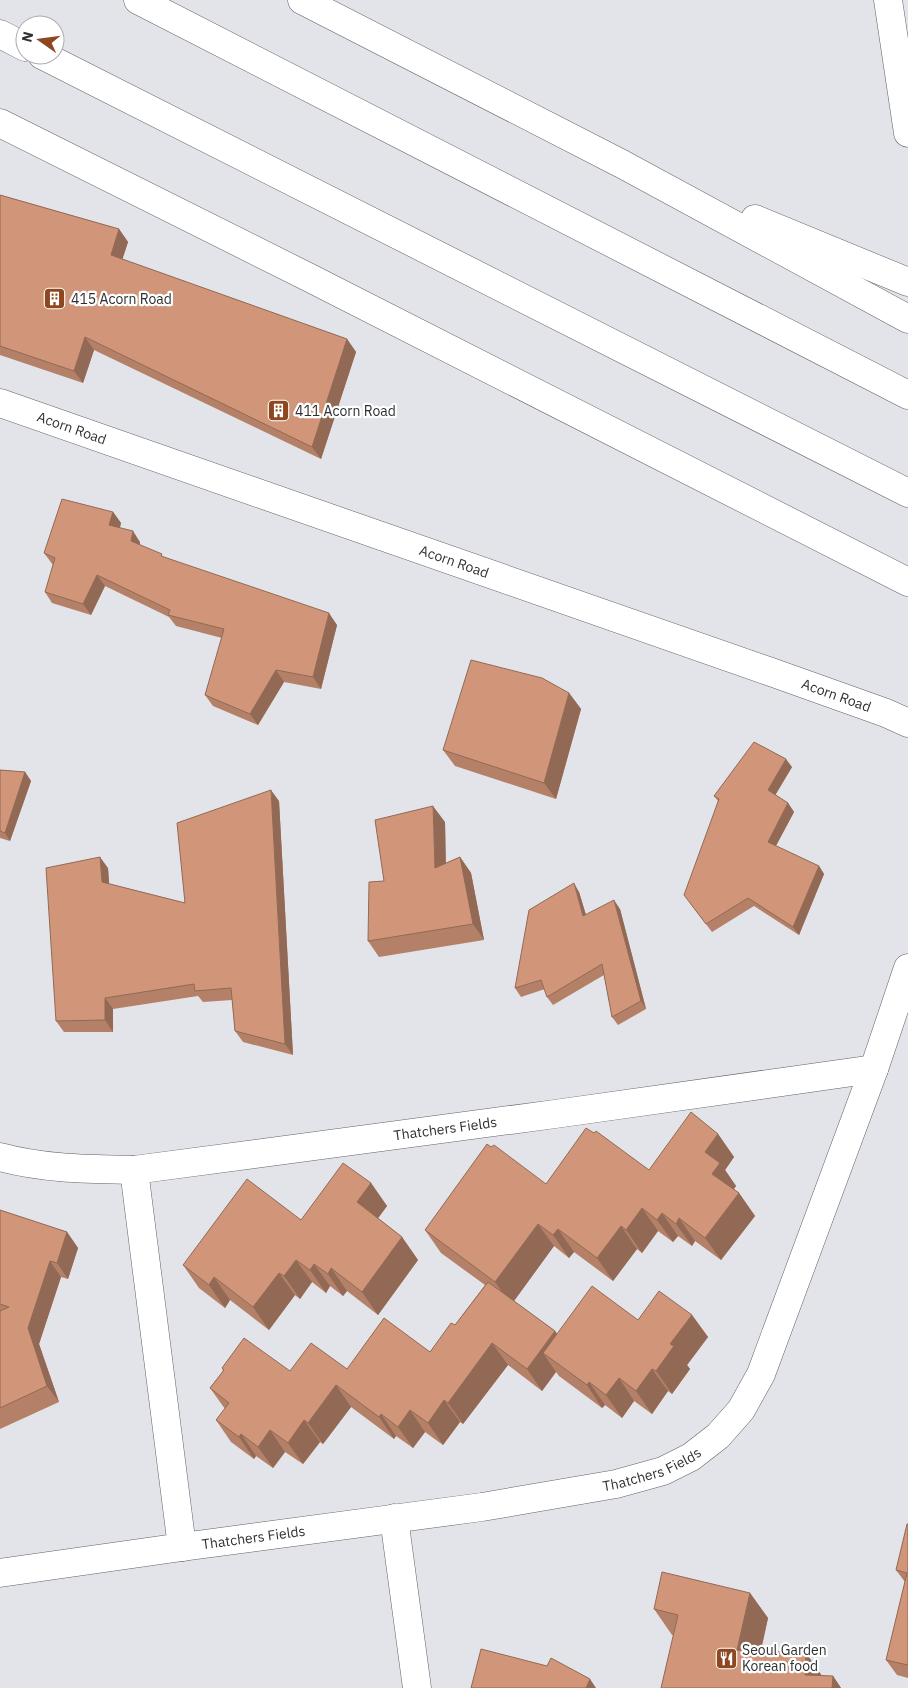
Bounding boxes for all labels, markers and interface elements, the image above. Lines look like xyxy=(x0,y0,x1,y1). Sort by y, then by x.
north arrow xyxy=(15,15,65,65)
text: N xyxy=(17,30,37,44)
building icon: 415 Acorn Road xyxy=(43,287,67,311)
place label: 415 Acorn Road xyxy=(71,290,172,308)
building icon: 411 Acorn Road xyxy=(267,399,291,423)
place label: 411 Acorn Road xyxy=(295,402,396,420)
street label: Acorn Road xyxy=(35,408,109,448)
street label: Acorn Road xyxy=(417,541,491,582)
street label: Acorn Road xyxy=(799,675,874,716)
street label: Thatchers Fields xyxy=(393,1113,498,1144)
street label: Thatchers Fields xyxy=(601,1443,705,1495)
street label: Thatchers Fields xyxy=(201,1522,306,1553)
place label: Seoul Garden Korean food xyxy=(742,1641,827,1675)
restaurant icon: Seoul Garden Korean food xyxy=(714,1646,738,1670)

